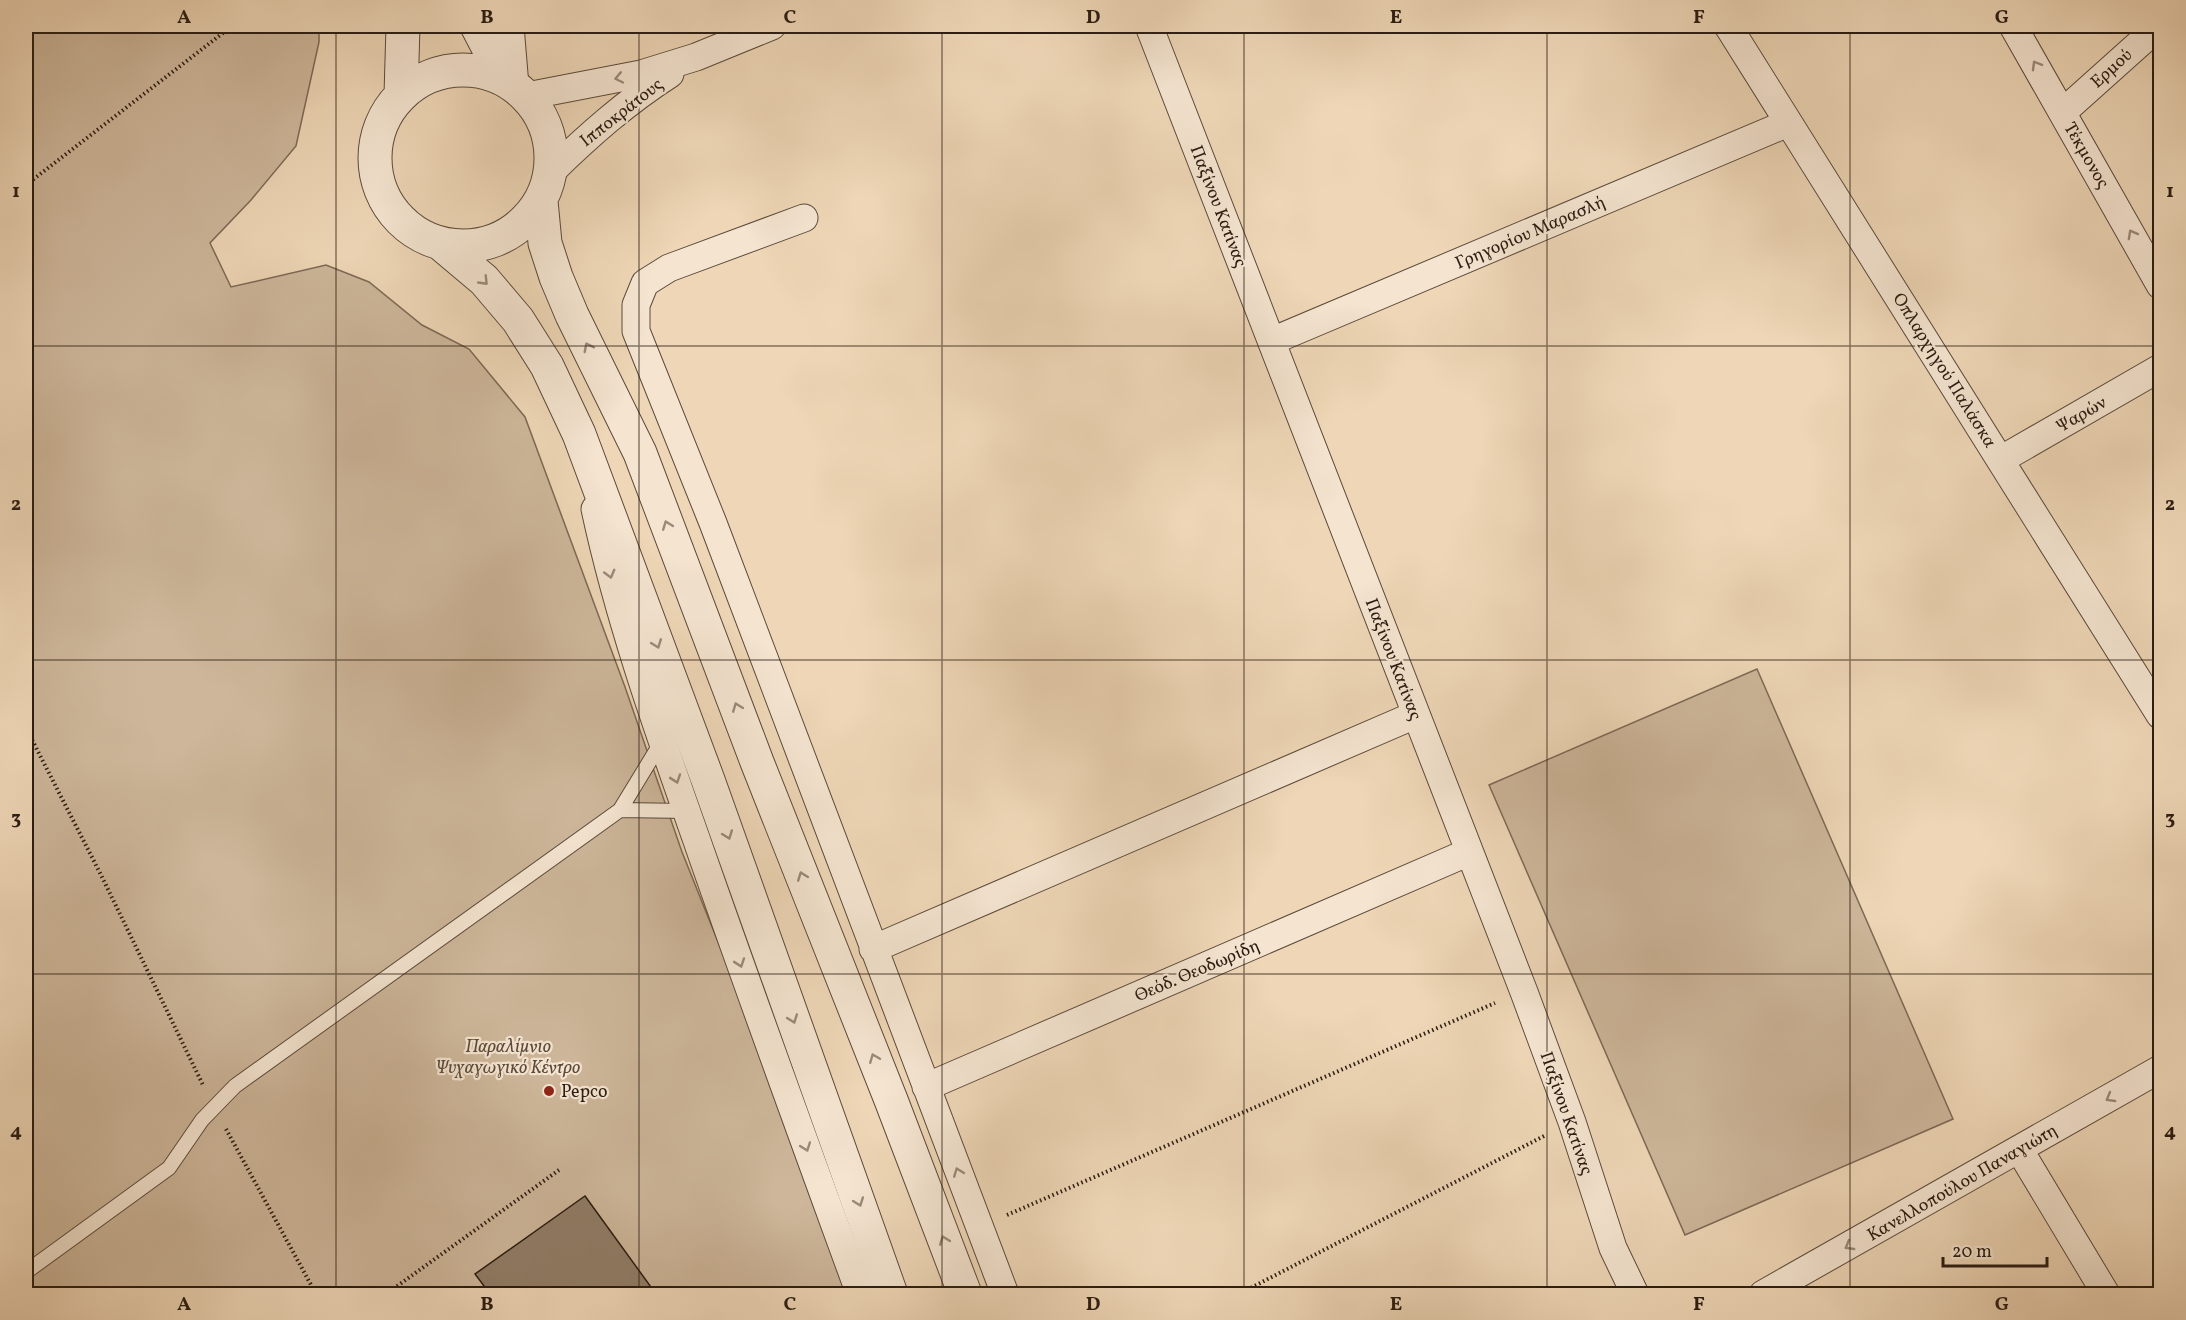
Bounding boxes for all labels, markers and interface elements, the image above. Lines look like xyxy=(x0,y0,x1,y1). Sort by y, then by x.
text: A xyxy=(177,4,191,32)
text: B xyxy=(480,4,494,32)
text: C xyxy=(784,4,797,32)
text: D xyxy=(1086,4,1100,32)
text: E xyxy=(1390,4,1402,32)
text: F xyxy=(1693,4,1705,32)
text: G xyxy=(1995,4,2009,32)
street label: Ερμού xyxy=(2086,44,2138,95)
one-way arrow xyxy=(2031,61,2043,71)
one-way arrow xyxy=(615,71,625,84)
street label: Ιπποκράτους xyxy=(575,73,669,154)
street label: Τέκμονος xyxy=(2057,118,2115,194)
street label: Παξίνου Κατίνας xyxy=(1183,142,1252,271)
text: 1 xyxy=(12,178,20,206)
text: 1 xyxy=(2166,178,2174,206)
street label: Γρηγορίου Μαρασλή xyxy=(1452,190,1610,276)
one-way arrow xyxy=(2128,230,2139,241)
one-way arrow xyxy=(477,275,488,285)
street label: Οπλαρχηγού Παλάσκα xyxy=(1886,288,2002,453)
one-way arrow xyxy=(584,342,596,353)
street label: Ψαρών xyxy=(2052,391,2112,440)
text: 2 xyxy=(11,491,21,519)
text: 2 xyxy=(2165,491,2175,519)
one-way arrow xyxy=(662,520,675,531)
one-way arrow xyxy=(603,568,615,578)
street label: Παξίνου Κατίνας xyxy=(1358,595,1427,724)
one-way arrow xyxy=(650,638,663,649)
one-way arrow xyxy=(731,702,744,713)
one-way arrow xyxy=(668,773,681,784)
text: 3 xyxy=(11,805,21,833)
text: 3 xyxy=(2165,805,2175,833)
one-way arrow xyxy=(721,829,734,840)
one-way arrow xyxy=(797,872,809,883)
street label: Θεόδ. Θεοδωρίδη xyxy=(1131,934,1264,1009)
one-way arrow xyxy=(732,958,745,968)
one-way arrow xyxy=(786,1013,799,1024)
park label: Παραλίμνιο Ψυχαγωγικό Κέντρο xyxy=(436,1035,580,1081)
street label: Παξίνου Κατίνας xyxy=(1533,1049,1598,1178)
one-way arrow xyxy=(869,1053,881,1064)
place label: Pepco xyxy=(561,1080,608,1105)
marker: Pepco xyxy=(542,1084,556,1098)
one-way arrow xyxy=(2105,1091,2116,1102)
text: 4 xyxy=(10,1118,22,1146)
text: 4 xyxy=(2164,1118,2176,1146)
street label: Κανελλοπούλου Παναγιώτη xyxy=(1863,1119,2062,1248)
one-way arrow xyxy=(799,1141,812,1152)
one-way arrow xyxy=(953,1167,965,1178)
one-way arrow xyxy=(851,1197,864,1207)
scale bar xyxy=(1943,1230,2046,1268)
one-way arrow xyxy=(939,1235,951,1246)
one-way arrow xyxy=(1844,1239,1855,1250)
text: 20 m xyxy=(1952,1240,1992,1265)
text: A xyxy=(177,1291,191,1319)
text: B xyxy=(480,1291,494,1319)
text: C xyxy=(784,1291,797,1319)
text: D xyxy=(1086,1291,1100,1319)
text: E xyxy=(1390,1291,1402,1319)
text: F xyxy=(1693,1291,1705,1319)
text: G xyxy=(1995,1291,2009,1319)

